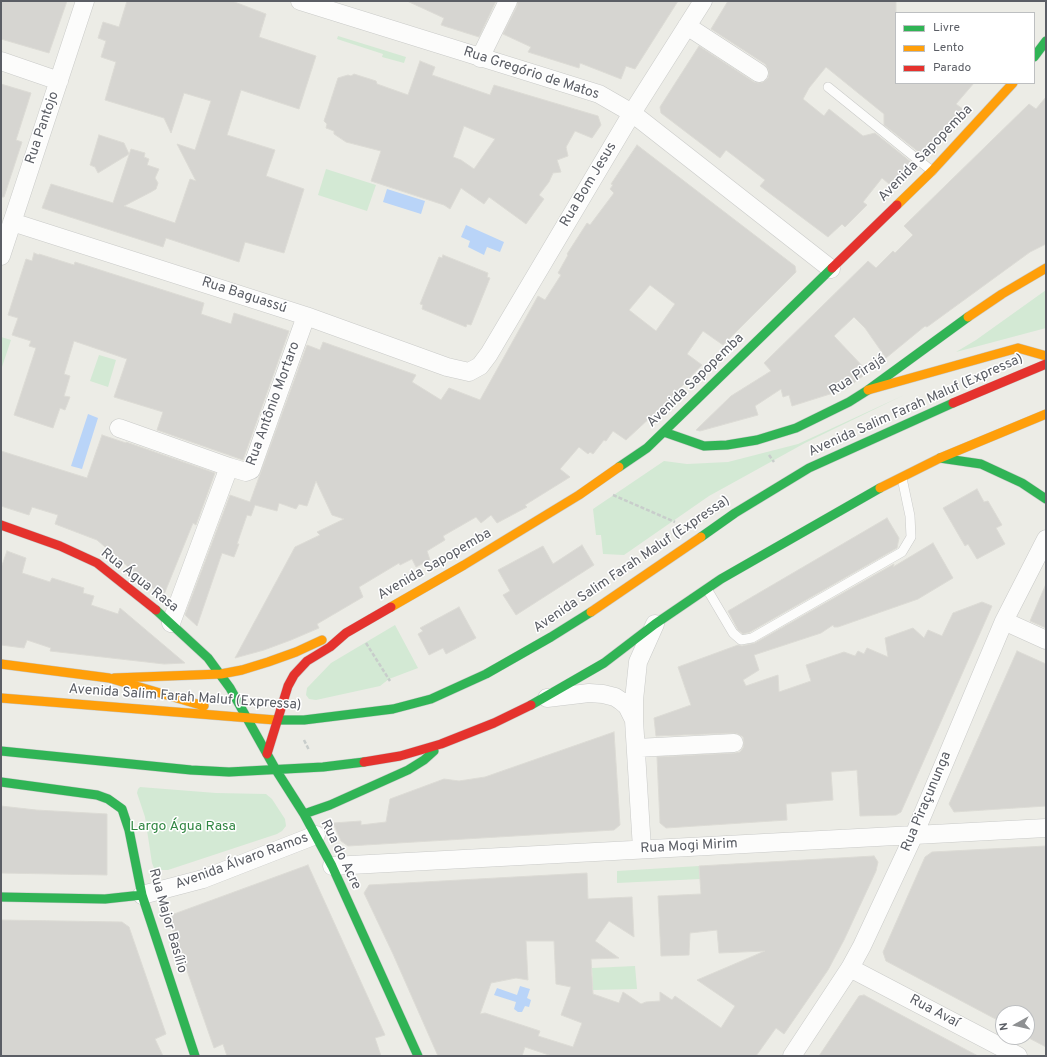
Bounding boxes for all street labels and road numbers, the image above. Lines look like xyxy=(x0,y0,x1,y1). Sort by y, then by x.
street label: Rua Gregório de Matos xyxy=(461,44,601,104)
street label: Rua Pantojo xyxy=(23,89,63,167)
street label: Avenida Sapopemba xyxy=(875,102,977,206)
street label: Rua Bom Jesus xyxy=(557,140,621,230)
street label: Rua Baguassú xyxy=(199,274,289,318)
street label: Avenida Sapopemba xyxy=(644,330,748,432)
street label: Rua Antônio Mortaro xyxy=(244,340,304,468)
street label: Avenida Salim Farah Maluf (Expressa) xyxy=(806,351,1026,461)
street label: Rua Pirajá xyxy=(827,352,889,400)
street label: Avenida Salim Farah Maluf (Expressa) xyxy=(531,493,733,637)
street label: Avenida Sapopemba xyxy=(375,526,495,604)
street label: Rua Água Rasa xyxy=(97,545,181,617)
street label: Avenida Salim Farah Maluf (Expressa) xyxy=(68,681,302,715)
street label: Rua Piraçununga xyxy=(898,749,956,855)
street label: Rua do Acre xyxy=(316,817,364,893)
street label: Avenida Álvaro Ramos xyxy=(173,830,311,894)
street label: Rua Mogi Mirim xyxy=(640,836,738,858)
street label: Rua Major Basílio xyxy=(144,867,190,975)
street label: Rua Avaí xyxy=(906,992,962,1032)

